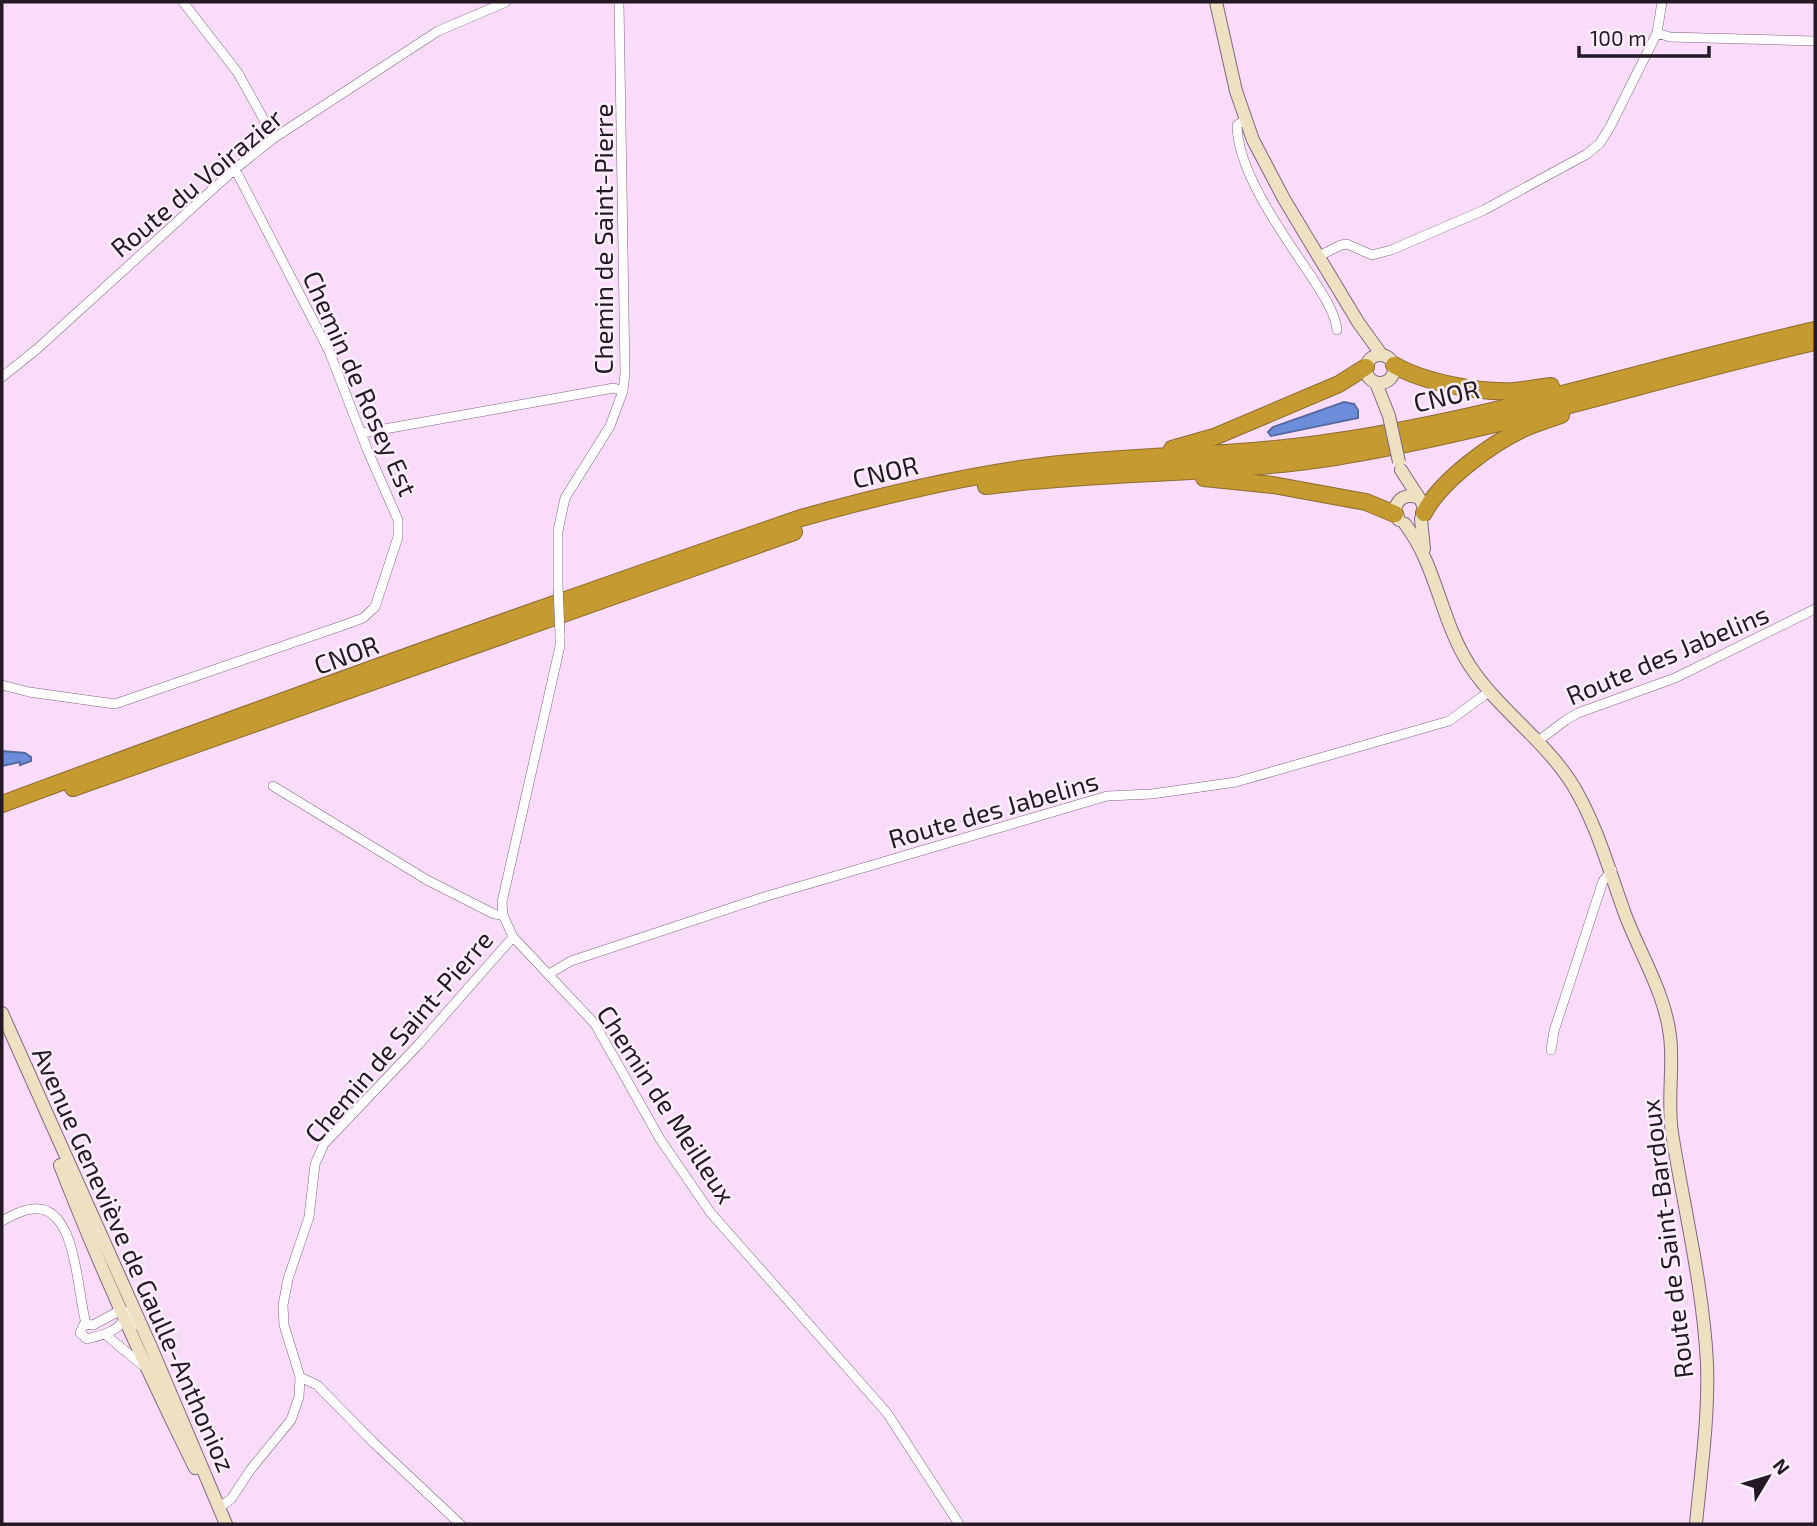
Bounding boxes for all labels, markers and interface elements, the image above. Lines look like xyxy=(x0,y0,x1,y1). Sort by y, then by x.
scale bar xyxy=(1579,14,1708,58)
text: 100 m xyxy=(1590,25,1647,50)
street label: Route du Voirazier xyxy=(104,101,288,263)
street label: Chemin de Saint-Pierre xyxy=(587,104,618,374)
street label: Chemin de Rosey Est xyxy=(297,266,425,500)
street label: CNOR xyxy=(1410,372,1482,418)
street label: CNOR xyxy=(849,448,921,494)
street label: Route des Jabelins xyxy=(1561,597,1773,711)
street label: CNOR xyxy=(309,628,383,680)
street label: Route des Jabelins xyxy=(884,764,1102,854)
street label: Chemin de Saint-Pierre xyxy=(297,924,499,1148)
street label: Chemin de Meilleux xyxy=(591,999,743,1209)
street label: Avenue Geneviève de Gaulle-Anthonioz xyxy=(27,1042,243,1476)
street label: Route de Saint-Bardoux xyxy=(1633,1098,1698,1380)
north arrow xyxy=(1733,1442,1803,1512)
text: N xyxy=(1769,1454,1795,1479)

